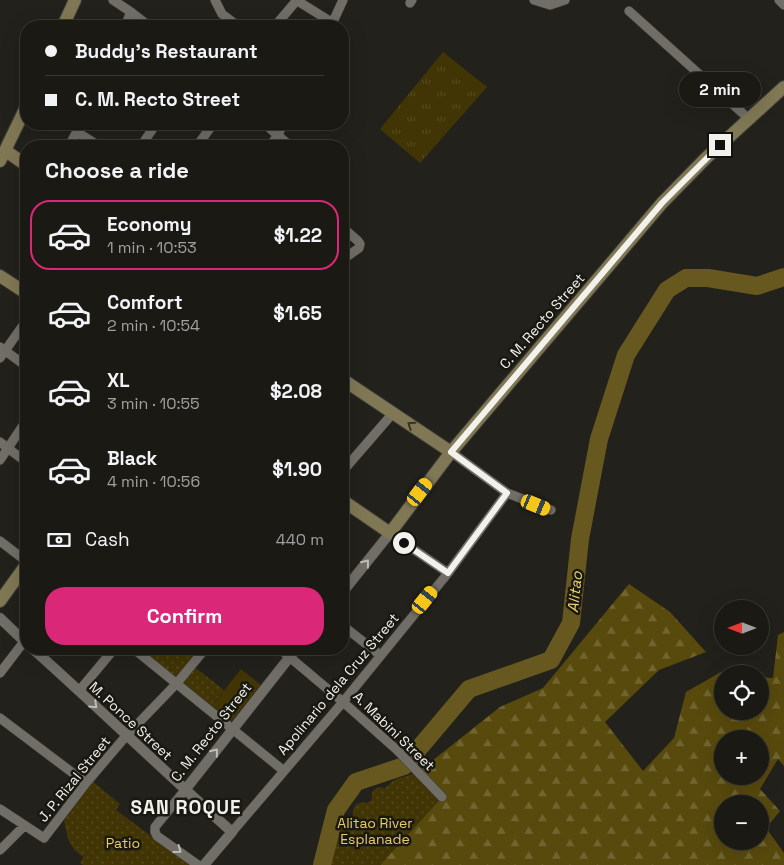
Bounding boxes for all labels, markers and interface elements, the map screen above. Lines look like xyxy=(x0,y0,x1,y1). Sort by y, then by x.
text: Buddy's Restaurant xyxy=(75,39,258,64)
callout: 2 min xyxy=(679,72,761,108)
text: 2 min xyxy=(699,79,741,100)
text: C. M. Recto Street xyxy=(75,87,240,112)
route end xyxy=(709,134,731,156)
text: Choose a ride xyxy=(45,156,189,184)
text: Economy xyxy=(107,212,191,237)
icon: car xyxy=(47,213,92,258)
text: $1.22 xyxy=(274,223,322,248)
text: 1 min · 10:53 xyxy=(107,237,197,258)
street label: C. M. Recto Street xyxy=(496,269,588,373)
text: Comfort xyxy=(107,290,183,315)
icon: car xyxy=(47,291,92,336)
text: $1.65 xyxy=(273,301,322,326)
text: 2 min · 10:54 xyxy=(107,315,200,336)
text: XL xyxy=(107,368,130,393)
icon: car xyxy=(47,369,92,414)
text: $2.08 xyxy=(270,379,322,404)
text: 3 min · 10:55 xyxy=(107,393,200,414)
one-way arrow xyxy=(407,421,416,431)
text: Black xyxy=(107,446,157,471)
icon: car xyxy=(47,447,92,492)
text: $1.90 xyxy=(272,457,322,482)
text: 4 min · 10:56 xyxy=(107,471,200,492)
car xyxy=(404,476,435,508)
car xyxy=(519,492,552,518)
icon: cash xyxy=(45,526,73,554)
text: Cash xyxy=(85,527,130,552)
text: 440 m xyxy=(276,529,324,550)
route start xyxy=(393,532,415,554)
one-way arrow xyxy=(361,560,369,569)
water label: Alitao xyxy=(563,570,586,614)
car xyxy=(409,584,440,616)
button: Confirm xyxy=(45,587,324,645)
north arrow xyxy=(714,600,769,655)
map controls xyxy=(714,600,769,850)
street label: Apolinario dela Cruz Street xyxy=(273,609,403,759)
button: locate xyxy=(714,665,769,720)
street label: M. Ponce Street xyxy=(86,678,176,764)
street label: C. M. Recto Street xyxy=(167,679,255,785)
street label: A. Mabini Street xyxy=(349,688,439,774)
one-way arrow xyxy=(89,699,98,708)
button: + xyxy=(714,730,769,785)
street label: J. P. Rizal Street xyxy=(34,732,114,826)
one-way arrow xyxy=(210,749,218,758)
district label: SAN ROQUE xyxy=(130,795,242,820)
button: − xyxy=(714,795,769,850)
park label: Alitao River Esplanade xyxy=(337,814,413,848)
park label: Patio xyxy=(106,834,140,852)
one-way arrow xyxy=(172,844,182,853)

